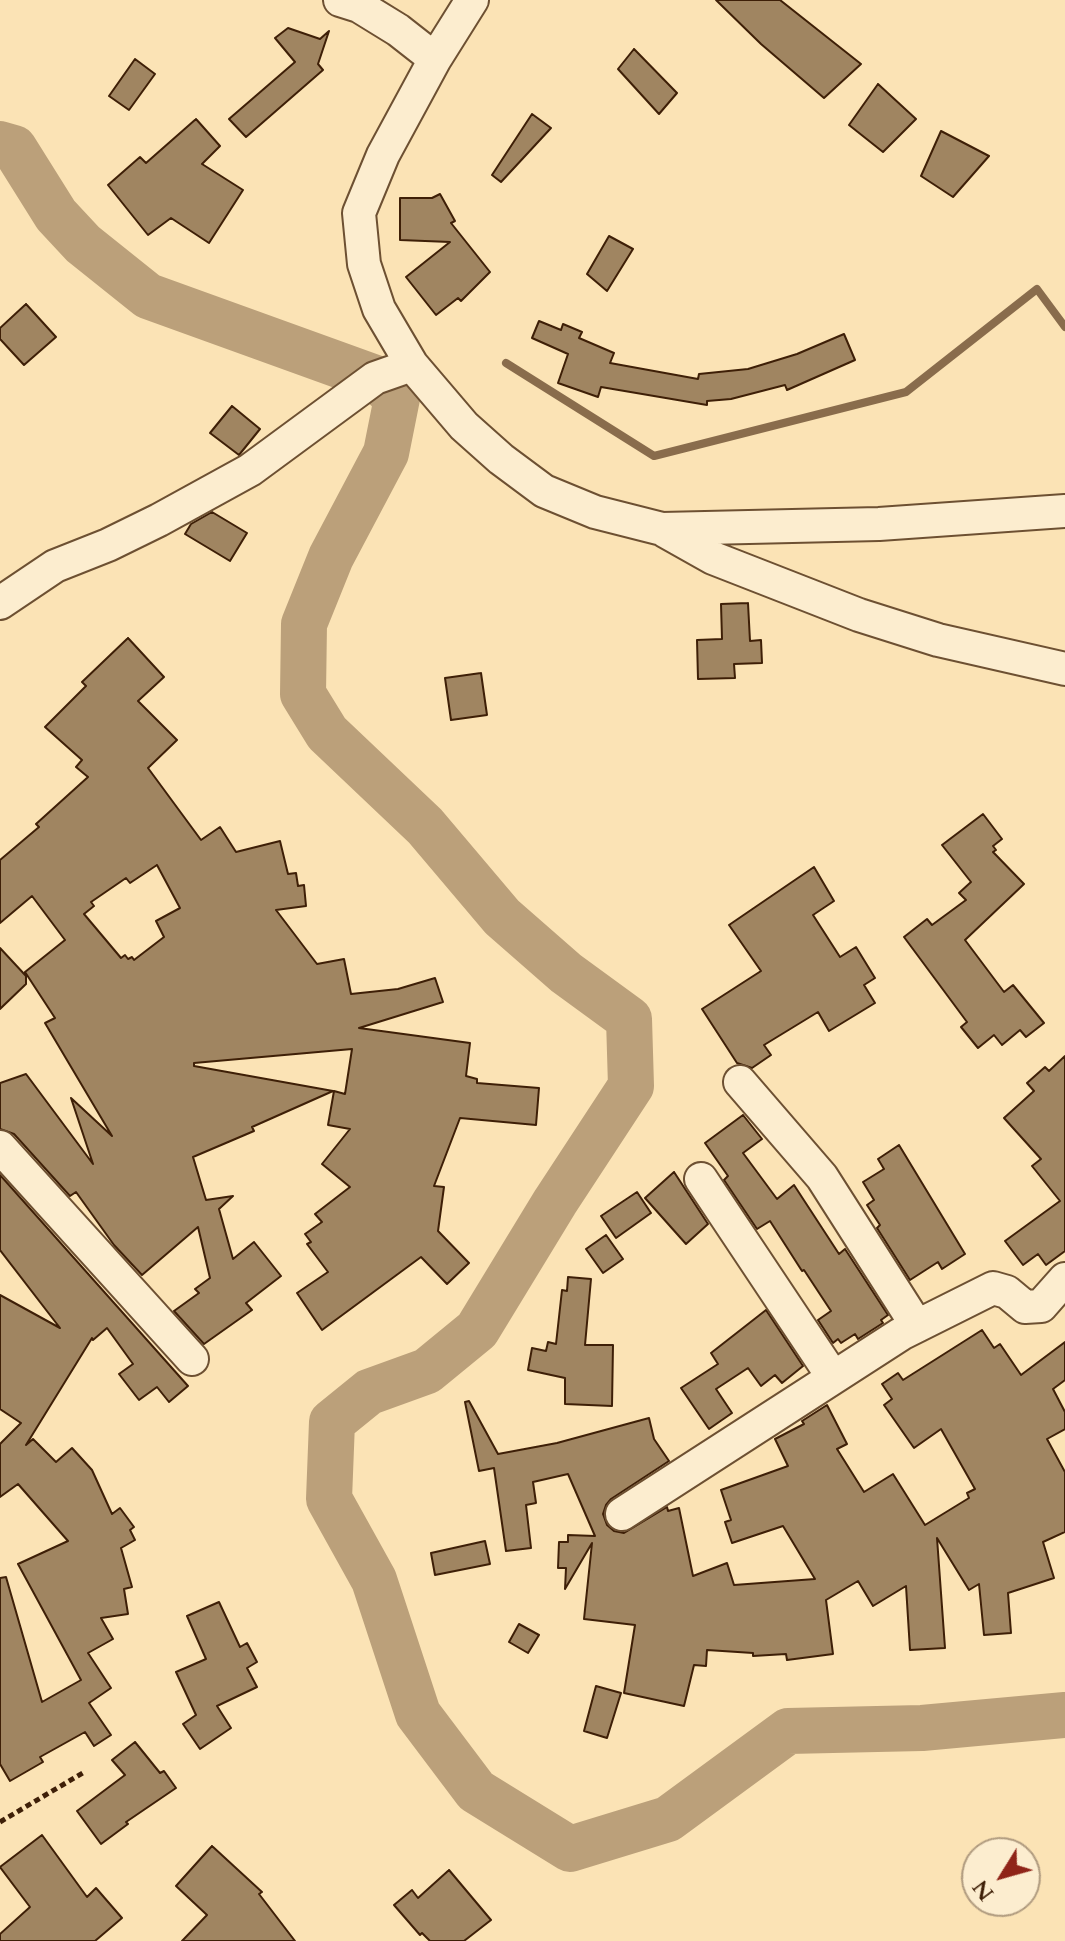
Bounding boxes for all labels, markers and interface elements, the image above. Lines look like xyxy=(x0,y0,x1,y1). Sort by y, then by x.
north arrow xyxy=(961,1837,1041,1917)
text: N xyxy=(966,1874,1001,1907)

